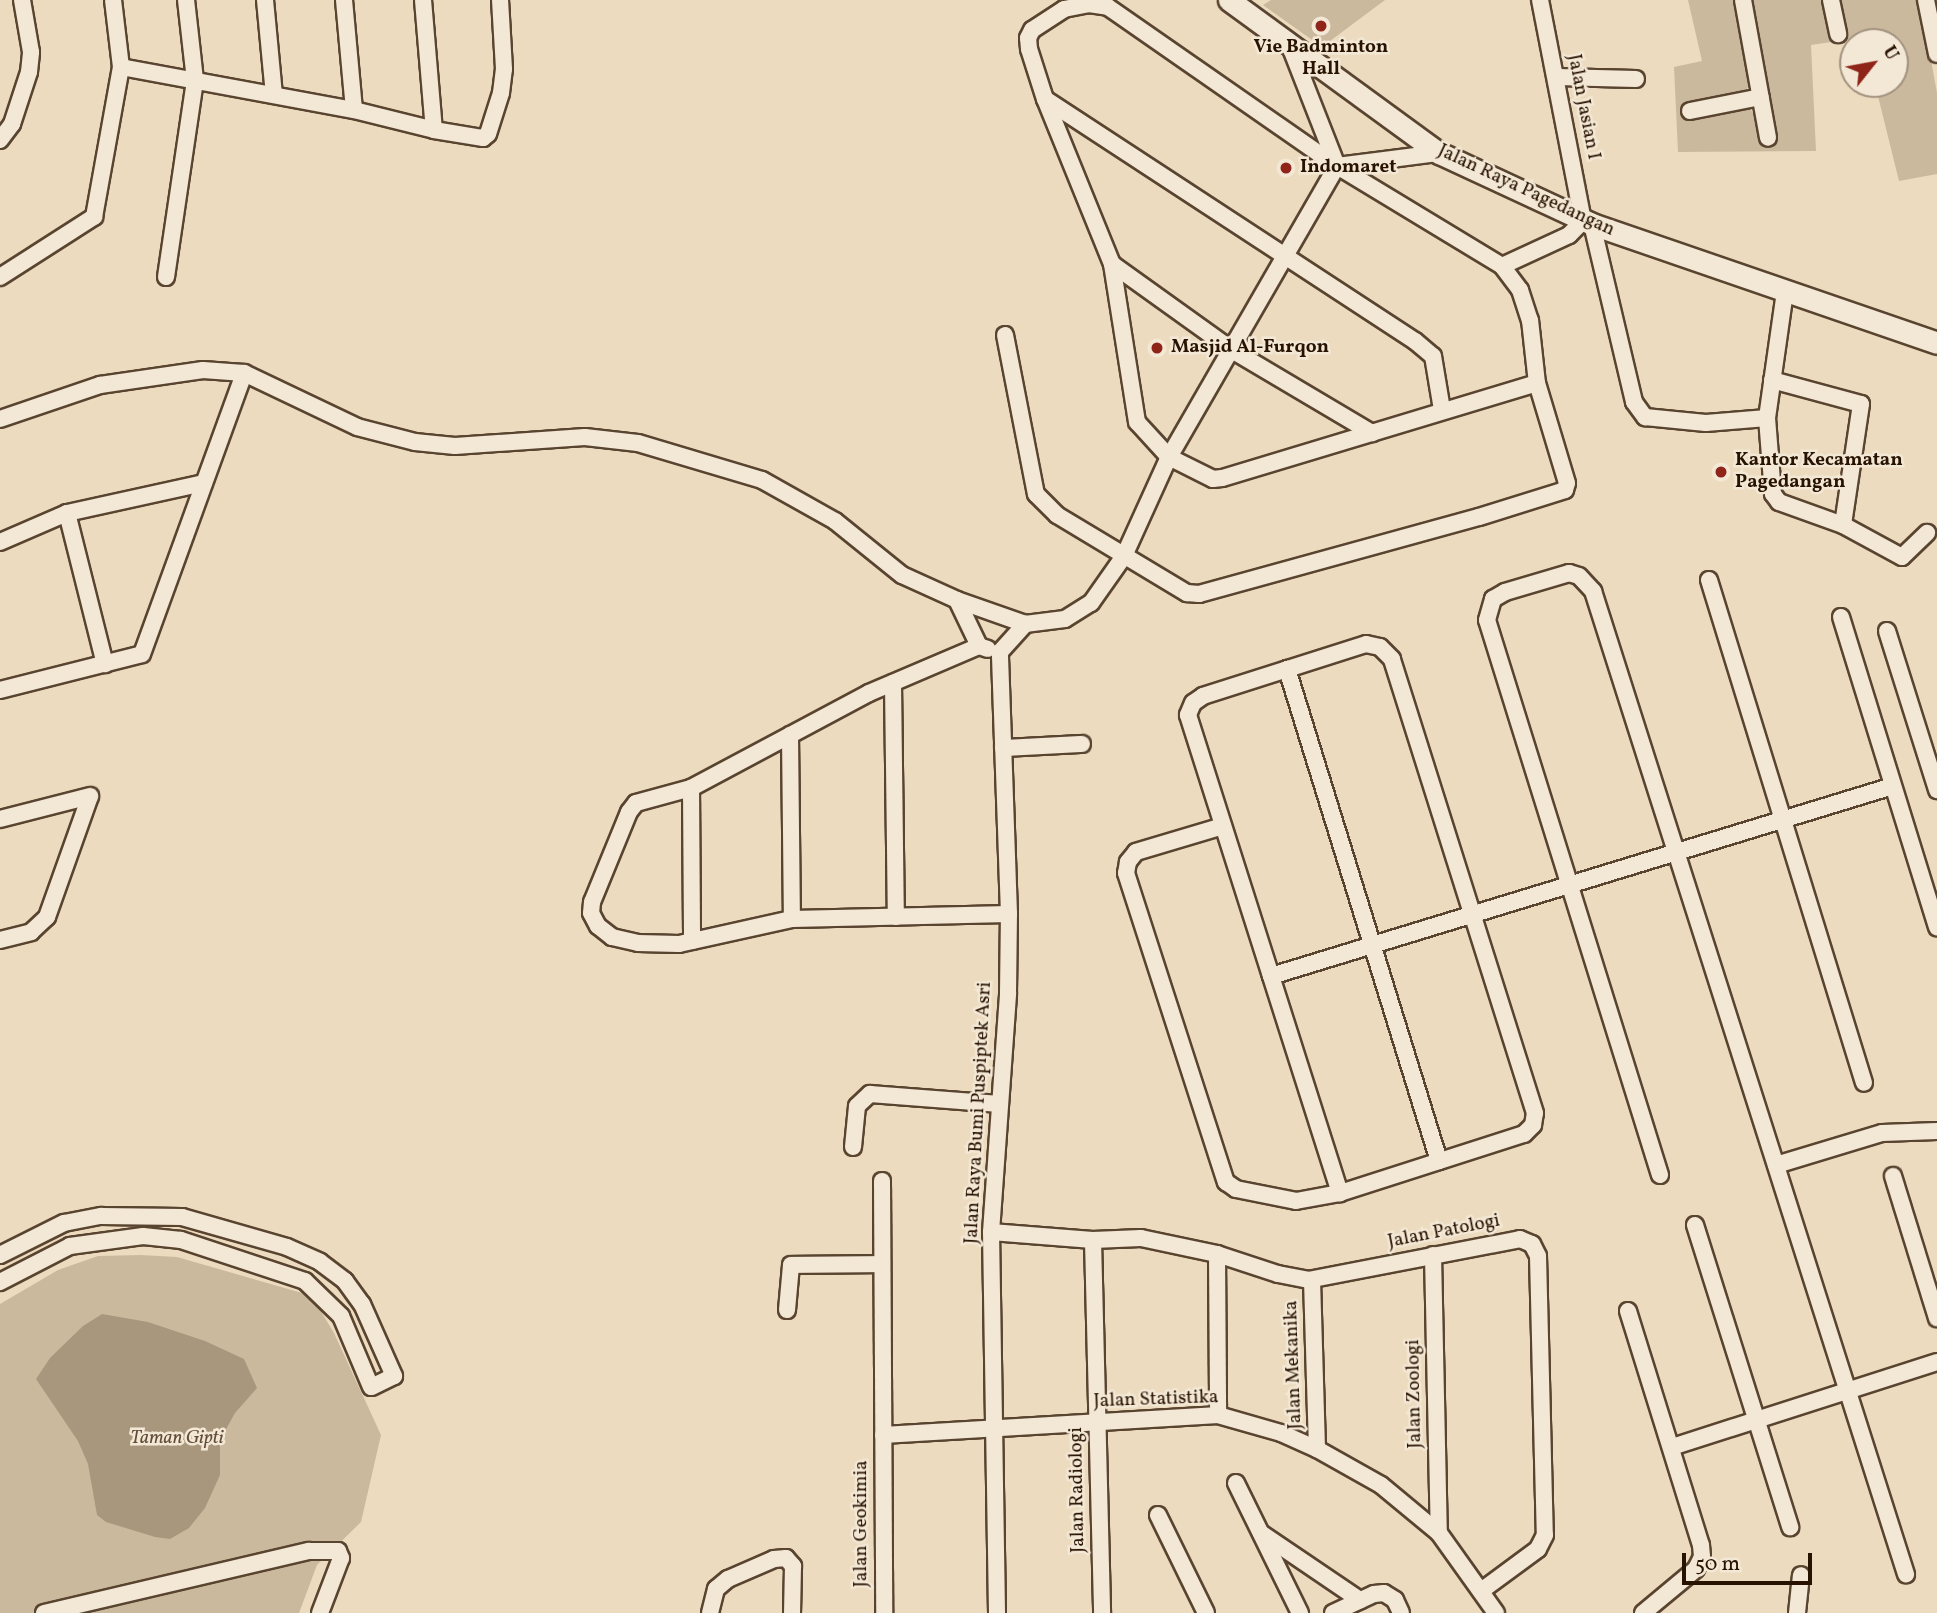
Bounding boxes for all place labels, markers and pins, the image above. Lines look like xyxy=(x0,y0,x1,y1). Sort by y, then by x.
marker: Vie Badminton Hall xyxy=(1313,18,1329,34)
place label: Vie Badminton Hall xyxy=(1254,37,1388,81)
place label: Indomaret xyxy=(1300,157,1396,179)
marker: Indomaret xyxy=(1278,160,1294,176)
place label: Masjid Al-Furqon xyxy=(1171,337,1329,359)
marker: Masjid Al-Furqon xyxy=(1149,340,1165,356)
place label: Kantor Kecamatan Pagedangan xyxy=(1735,450,1903,494)
marker: Kantor Kecamatan Pagedangan xyxy=(1713,464,1729,480)

